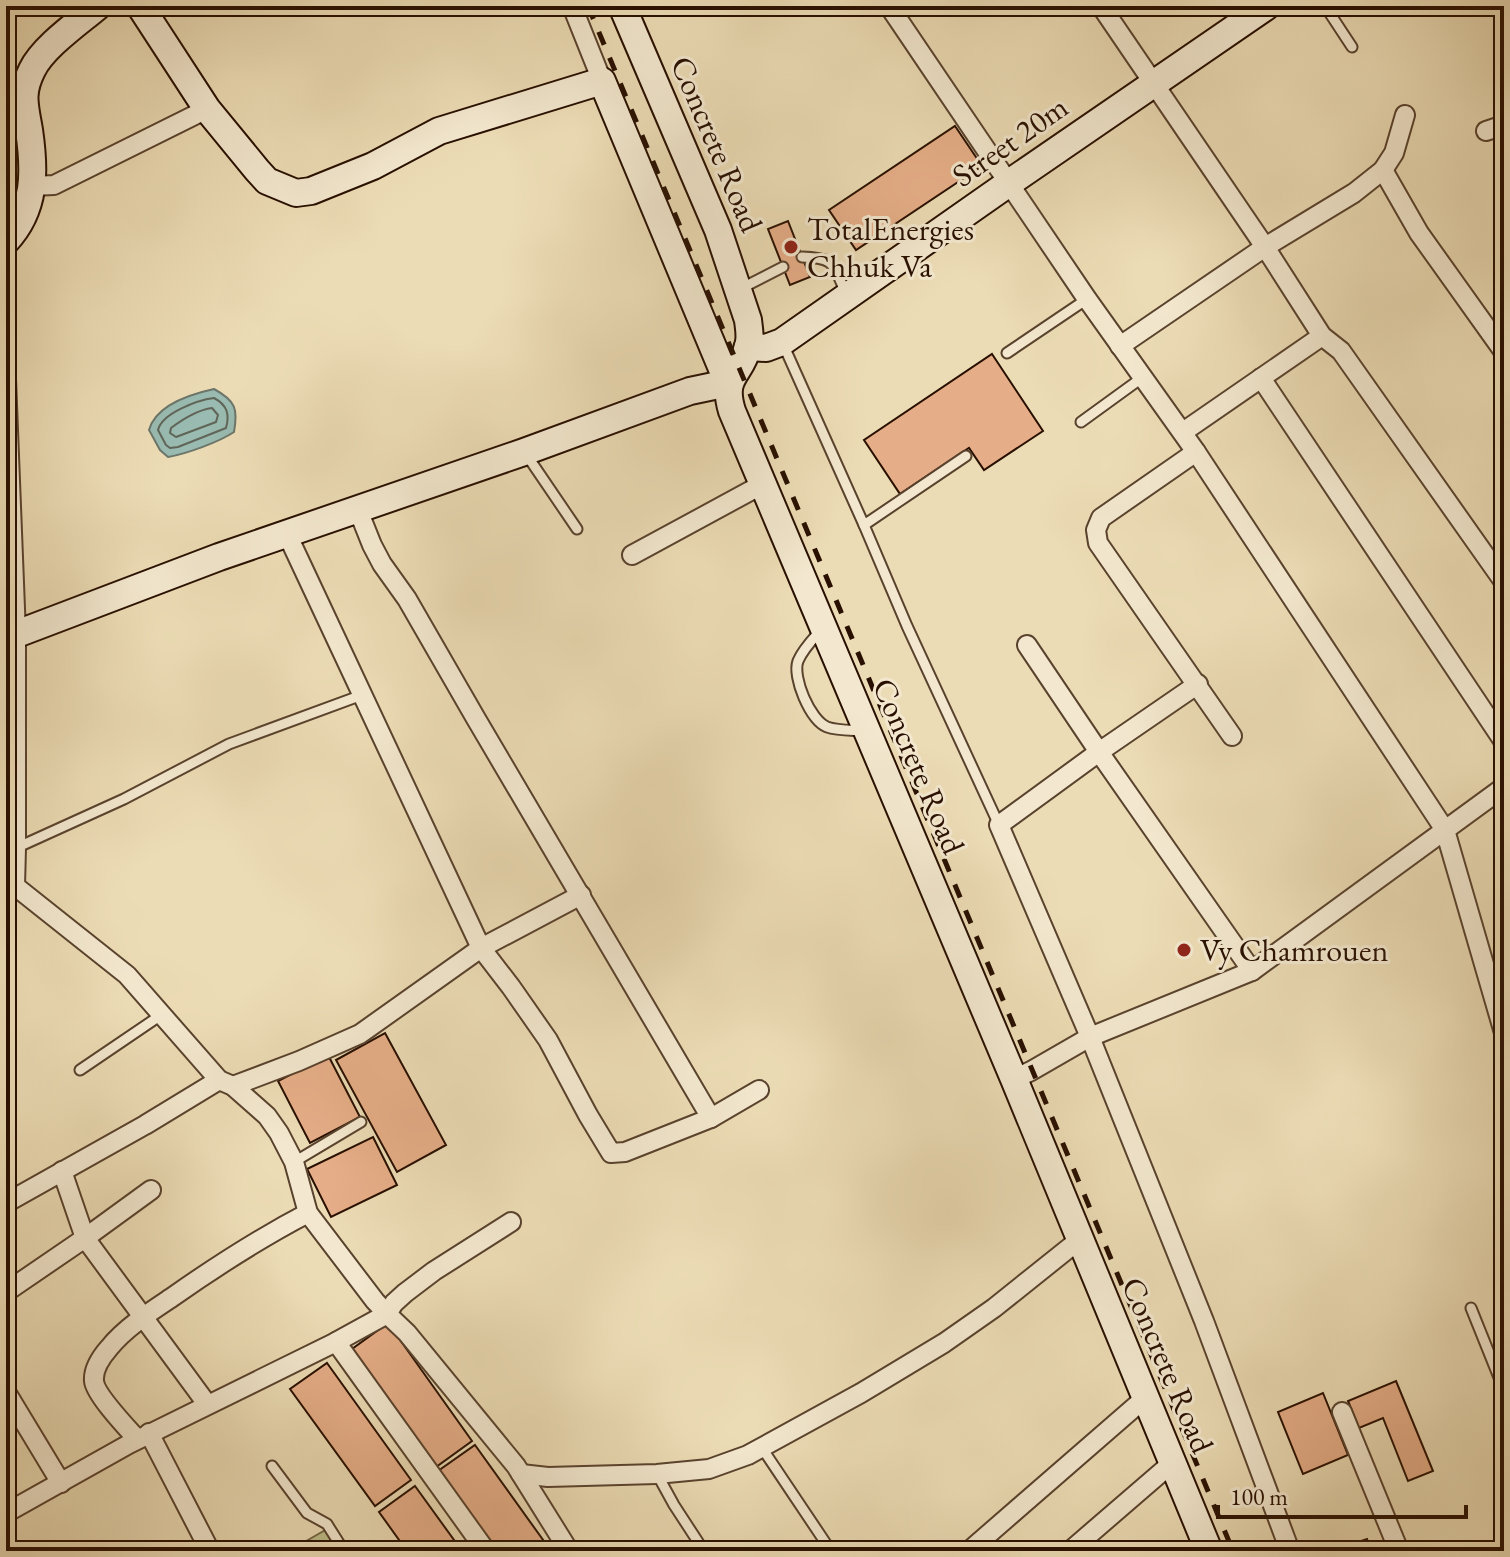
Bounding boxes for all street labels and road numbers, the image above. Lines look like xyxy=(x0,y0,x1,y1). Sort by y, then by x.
street label: Concrete Road xyxy=(661,50,773,239)
street label: Street 20m xyxy=(944,86,1076,196)
street label: Concrete Road xyxy=(863,672,975,861)
street label: Concrete Road xyxy=(1112,1271,1224,1460)

